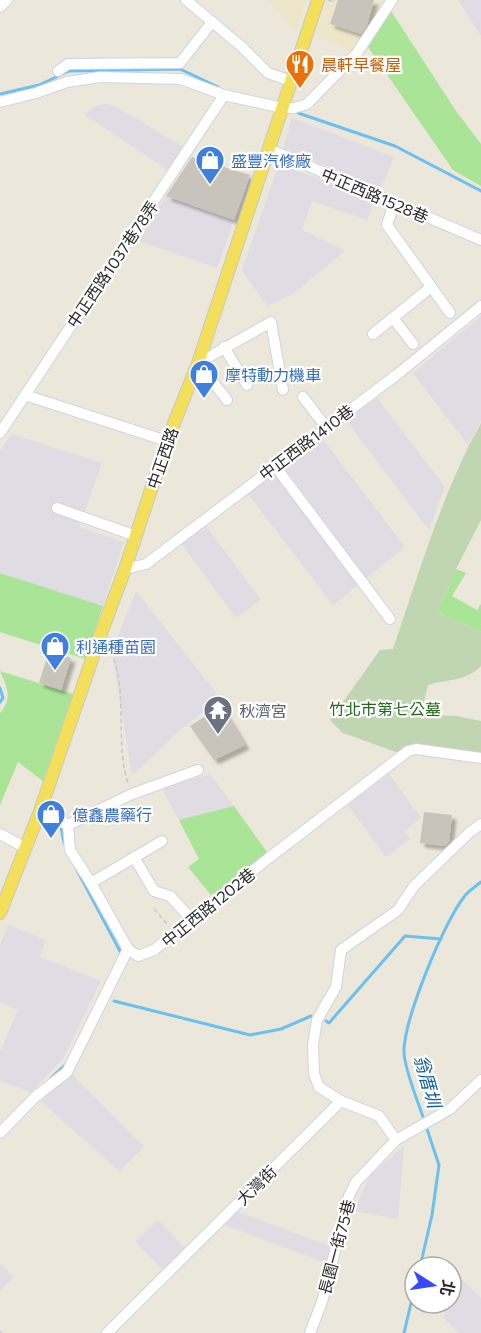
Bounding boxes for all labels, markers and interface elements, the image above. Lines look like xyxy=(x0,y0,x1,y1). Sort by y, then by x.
restaurant icon: 晨軒早餐屋 xyxy=(284,48,316,90)
place label: 晨軒早餐屋 xyxy=(321,55,401,74)
shop icon: 盛豐汽修廠 xyxy=(194,144,226,186)
place label: 盛豐汽修廠 xyxy=(231,151,311,170)
street label: 中正西路1528巷 xyxy=(319,164,431,226)
street label: 中正西路1037巷78弄 xyxy=(62,197,162,331)
shop icon: 摩特動力機車 xyxy=(188,358,220,400)
place label: 摩特動力機車 xyxy=(225,365,321,384)
street label: 中正西路1410巷 xyxy=(255,400,357,484)
street label: 中正西路 xyxy=(143,425,181,491)
shop icon: 利通種苗園 xyxy=(39,630,71,672)
place label: 利通種苗園 xyxy=(76,637,156,656)
temple icon: 秋濟宮 xyxy=(202,694,234,736)
park label: 竹北市第七公墓 xyxy=(329,699,441,718)
place label: 秋濟宮 xyxy=(239,701,287,720)
shop icon: 億鑫農藥行 xyxy=(35,798,67,840)
place label: 億鑫農藥行 xyxy=(72,805,152,824)
street label: 中正西路1202巷 xyxy=(157,863,259,951)
water label: 翁厝圳 xyxy=(410,1052,447,1113)
street label: 大灣街 xyxy=(232,1161,280,1209)
street label: 長園一街75巷 xyxy=(314,1197,358,1297)
north arrow xyxy=(403,1255,463,1315)
text: 北 xyxy=(437,1278,459,1298)

